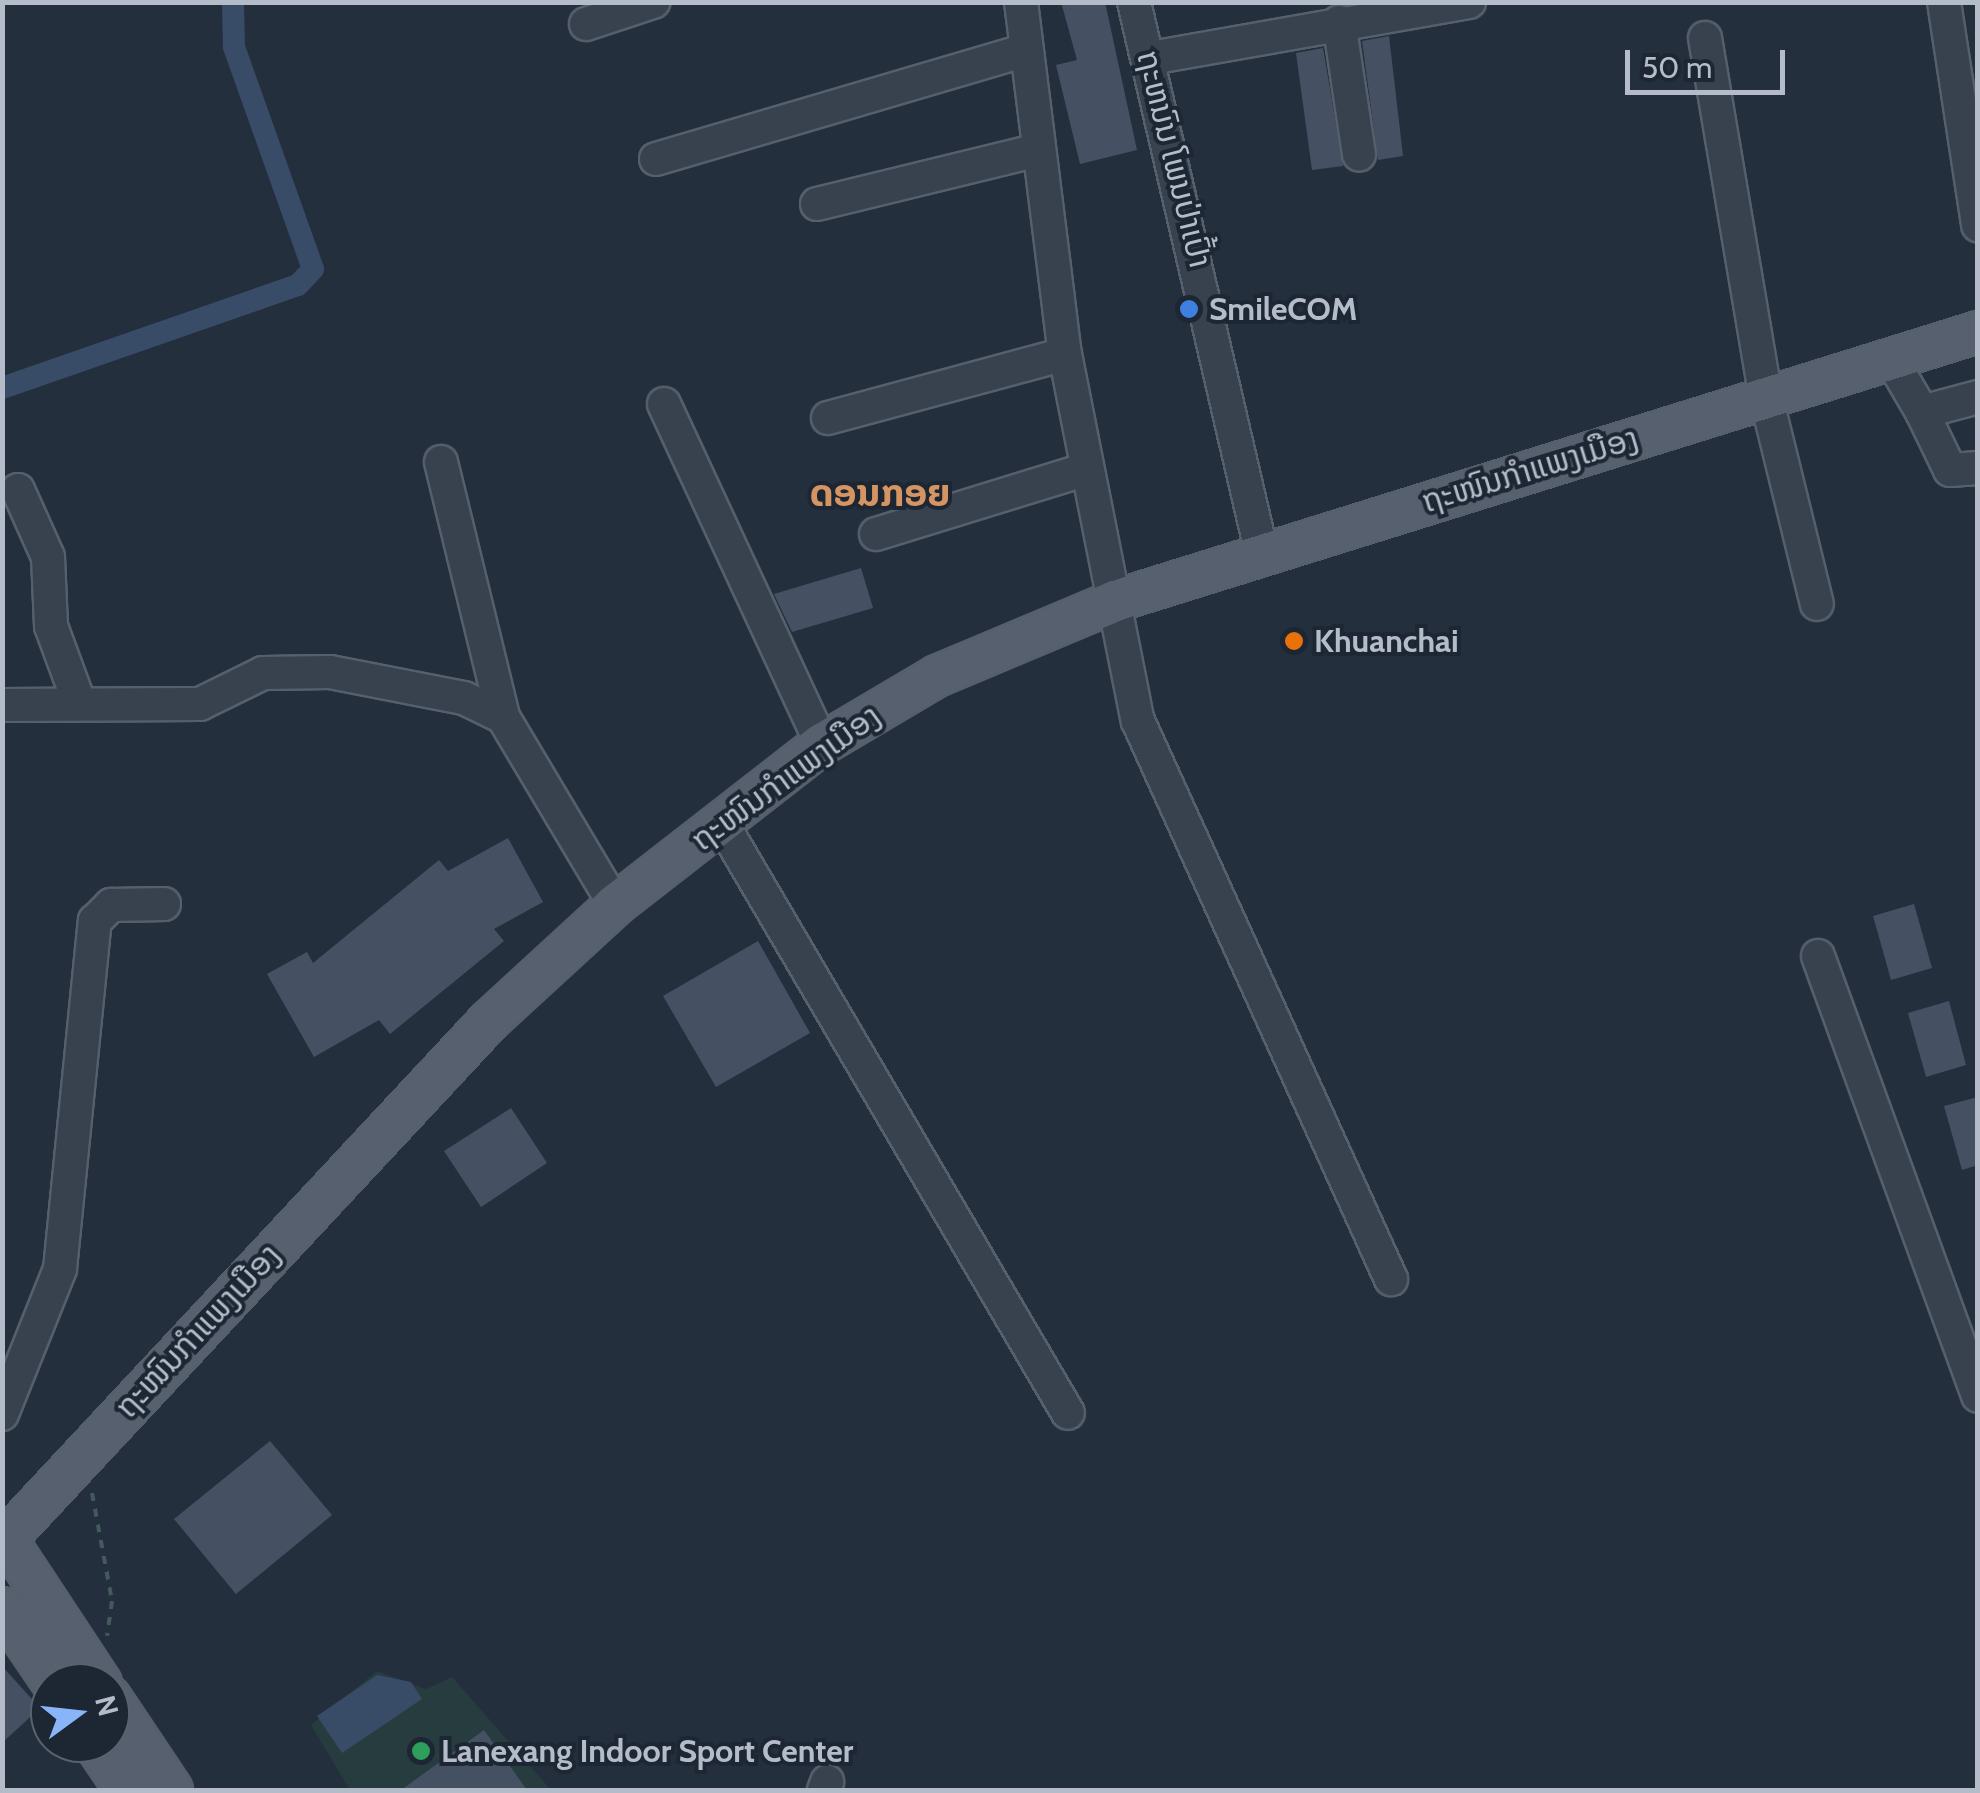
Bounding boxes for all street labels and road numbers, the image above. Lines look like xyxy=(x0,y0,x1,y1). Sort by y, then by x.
street label: ຖະຫນົນ ໂພນປ່າເປົ້າ xyxy=(1128,46,1220,272)
street label: ຖະໜົນກຳແພງເມືອງ xyxy=(1417,419,1643,521)
street label: ຖະໜົນກຳແພງເມືອງ xyxy=(684,697,888,859)
street label: ຖະໜົນກຳແພງເມືອງ xyxy=(107,1236,289,1426)

